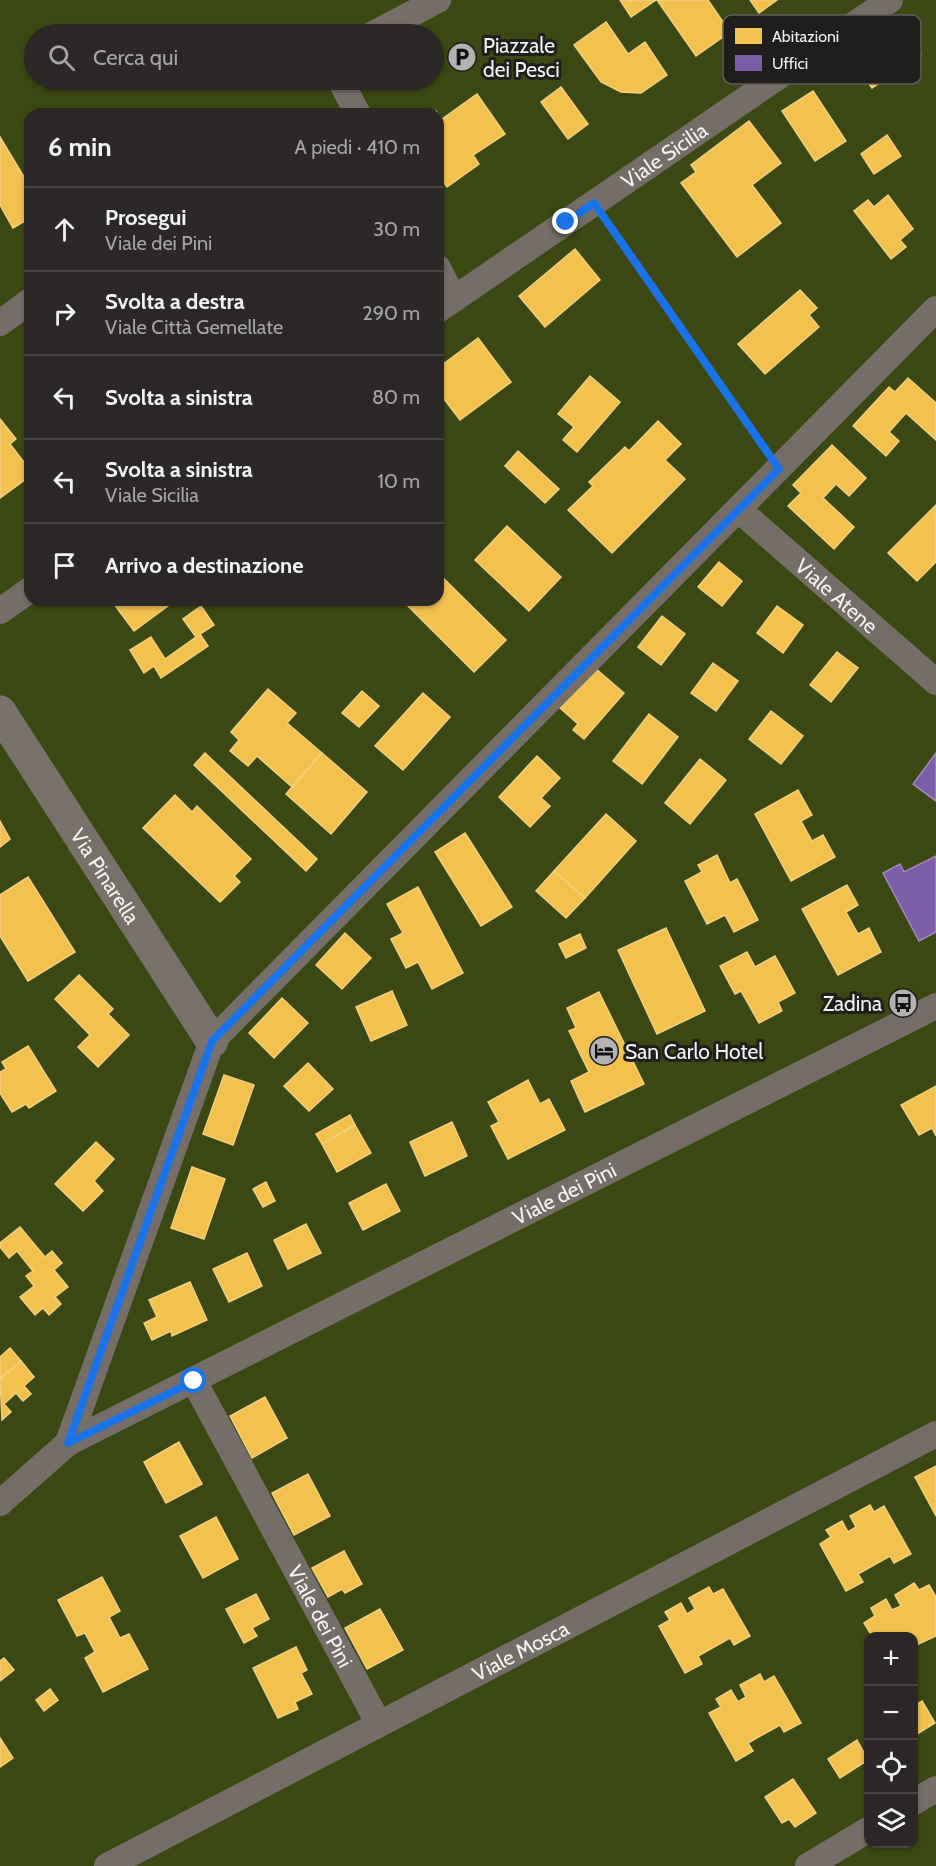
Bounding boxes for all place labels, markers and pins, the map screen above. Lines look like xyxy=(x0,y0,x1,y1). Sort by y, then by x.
place label: Piazzale dei Pesci xyxy=(483,33,560,82)
parking icon: Piazzale dei Pesci xyxy=(446,41,478,73)
bus stop icon: Zadina xyxy=(887,987,919,1019)
place label: Zadina xyxy=(823,991,882,1016)
hotel icon: San Carlo Hotel xyxy=(588,1035,620,1067)
place label: San Carlo Hotel xyxy=(625,1039,763,1064)

